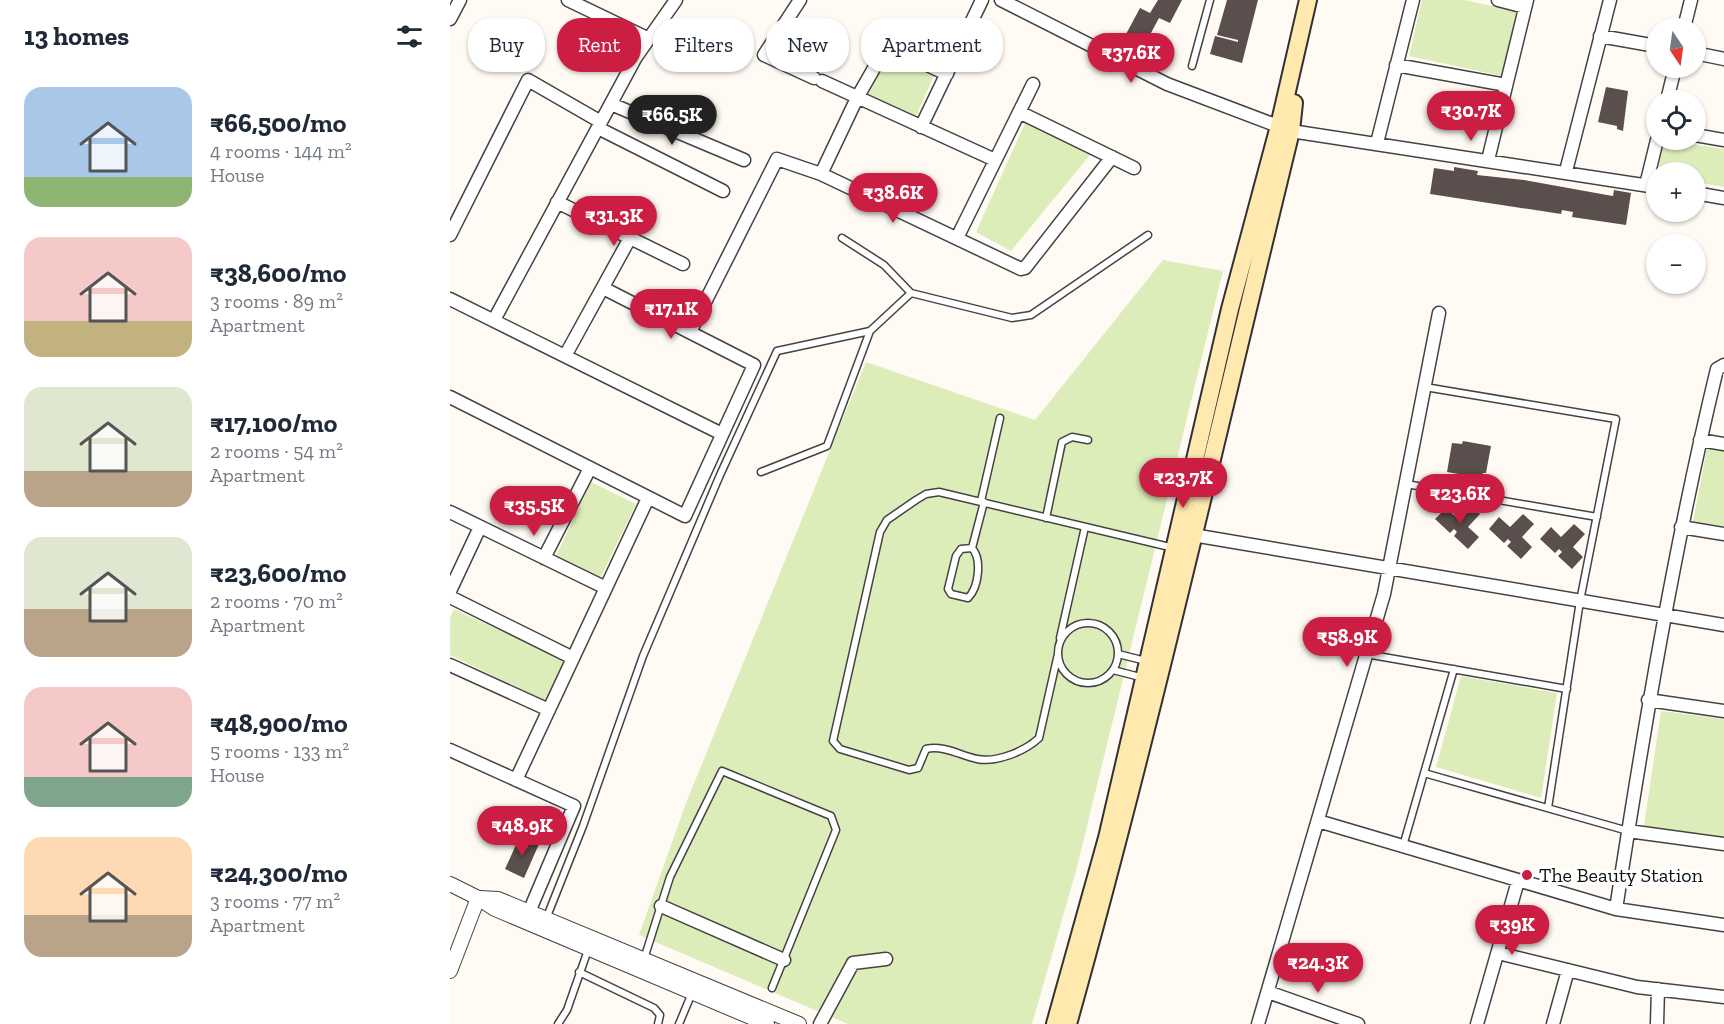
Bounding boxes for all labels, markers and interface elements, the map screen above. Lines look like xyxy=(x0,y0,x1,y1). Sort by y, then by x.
chip: Buy xyxy=(468,18,545,72)
chip: Rent xyxy=(557,18,641,72)
chip: Filters xyxy=(653,18,754,72)
chip: New xyxy=(766,18,849,72)
chip: Apartment xyxy=(861,18,1003,72)
north arrow xyxy=(1646,18,1706,78)
map controls xyxy=(1646,18,1706,294)
text: 13 homes xyxy=(24,20,129,52)
icon: filters xyxy=(393,20,426,53)
pin: ₹37.6K xyxy=(1082,33,1180,84)
text: ₹37.6K xyxy=(1101,40,1161,64)
button: locate xyxy=(1646,90,1706,150)
pin: ₹30.7K xyxy=(1422,91,1520,142)
pin: ₹66.5K xyxy=(623,95,721,146)
text: ₹30.7K xyxy=(1441,98,1501,122)
text: ₹66.5K xyxy=(642,102,702,126)
text: ₹66,500/mo xyxy=(210,107,346,139)
icon: home xyxy=(72,111,144,183)
text: 4 rooms · 144 m² xyxy=(210,139,352,163)
button: + xyxy=(1646,162,1706,222)
text: House xyxy=(210,163,264,187)
pin: ₹38.6K xyxy=(844,173,942,224)
text: ₹38.6K xyxy=(863,180,923,204)
pin: ₹31.3K xyxy=(565,196,663,247)
text: ₹31.3K xyxy=(585,203,643,227)
button: − xyxy=(1646,234,1706,294)
text: ₹38,600/mo xyxy=(210,257,346,289)
icon: home xyxy=(72,261,144,333)
text: 3 rooms · 89 m² xyxy=(210,289,343,313)
pin: ₹17.1K xyxy=(622,289,720,340)
text: ₹17.1K xyxy=(644,296,698,320)
text: Apartment xyxy=(210,313,305,337)
text: ₹17,100/mo xyxy=(210,407,337,439)
icon: home xyxy=(72,411,144,483)
text: 2 rooms · 54 m² xyxy=(210,439,343,463)
pin: ₹23.7K xyxy=(1134,458,1232,509)
text: Apartment xyxy=(210,463,305,487)
text: ₹23.7K xyxy=(1153,465,1213,489)
pin: ₹23.6K xyxy=(1411,474,1509,525)
text: ₹23.6K xyxy=(1430,481,1490,505)
pin: ₹35.5K xyxy=(485,486,583,537)
text: ₹35.5K xyxy=(504,493,564,517)
text: ₹23,600/mo xyxy=(210,557,346,589)
icon: home xyxy=(72,561,144,633)
text: 2 rooms · 70 m² xyxy=(210,589,343,613)
text: Apartment xyxy=(210,613,305,637)
pin: ₹58.9K xyxy=(1298,617,1396,668)
text: ₹58.9K xyxy=(1317,624,1377,648)
text: ₹48,900/mo xyxy=(210,707,348,739)
icon: home xyxy=(72,711,144,783)
text: 5 rooms · 133 m² xyxy=(210,739,349,763)
text: House xyxy=(210,763,264,787)
pin: ₹48.9K xyxy=(473,806,571,857)
text: ₹48.9K xyxy=(491,813,553,837)
text: ₹24,300/mo xyxy=(210,857,348,889)
icon: home xyxy=(72,861,144,933)
place label: The Beauty Station xyxy=(1539,863,1704,887)
marker: The Beauty Station xyxy=(1520,868,1534,882)
text: 3 rooms · 77 m² xyxy=(210,889,340,913)
pin: ₹39K xyxy=(1476,905,1548,956)
text: ₹39K xyxy=(1489,912,1535,936)
text: Apartment xyxy=(210,913,305,937)
pin: ₹24.3K xyxy=(1269,943,1367,994)
text: ₹24.3K xyxy=(1287,950,1349,974)

